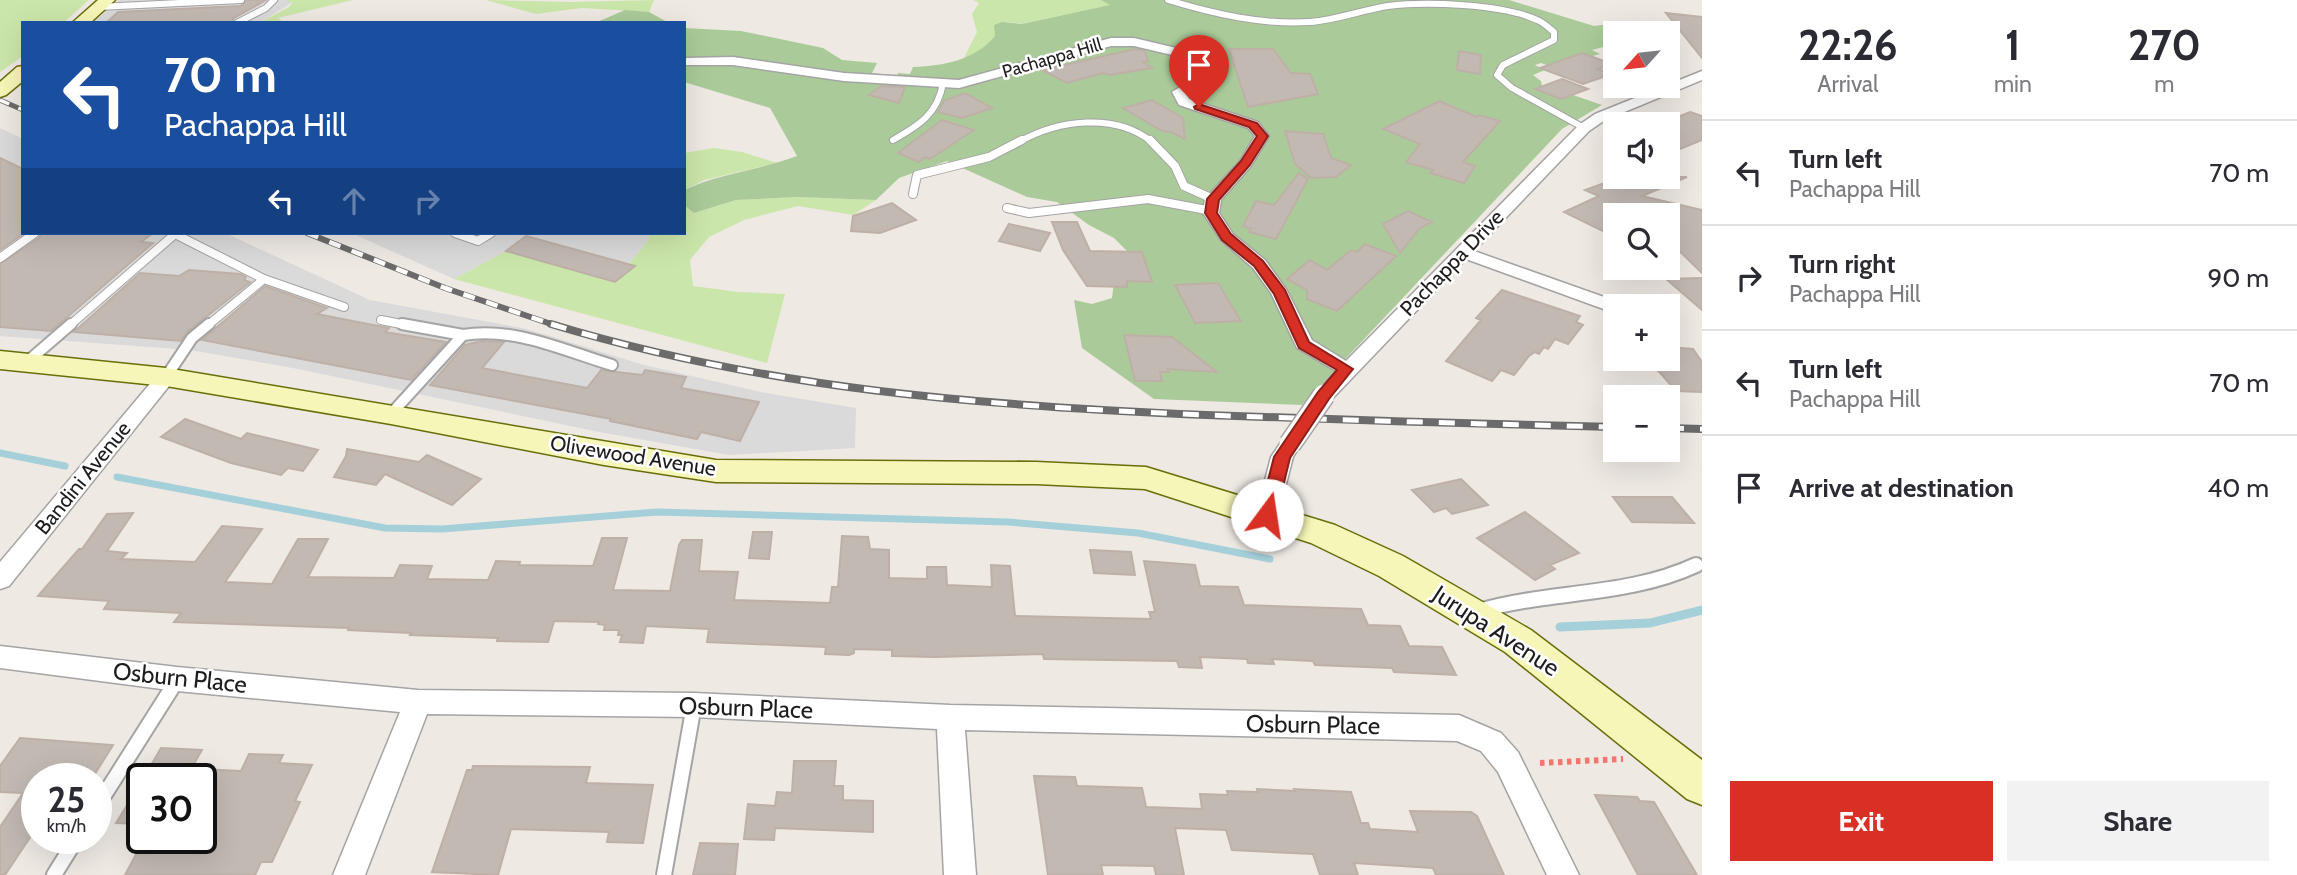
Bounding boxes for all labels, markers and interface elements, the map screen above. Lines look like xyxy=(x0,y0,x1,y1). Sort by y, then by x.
text: 22:26 xyxy=(1798,19,1898,71)
text: 1 xyxy=(2005,19,2021,71)
text: 270 xyxy=(2128,19,2201,71)
north arrow xyxy=(1603,21,1680,98)
map controls xyxy=(1603,21,1680,462)
street label: Pachappa Hill xyxy=(1000,33,1105,83)
pin xyxy=(1169,35,1229,107)
text: 70 m xyxy=(164,45,277,104)
icon: arrive xyxy=(1180,46,1218,84)
icon: left xyxy=(49,49,140,140)
text: Arrival xyxy=(1817,70,1879,98)
text: min xyxy=(1994,70,2032,98)
text: m xyxy=(2154,70,2174,98)
text: Pachappa Hill xyxy=(164,105,347,144)
button: sound xyxy=(1603,112,1680,189)
text: Turn left xyxy=(1789,143,1882,175)
icon: left xyxy=(1730,154,1768,192)
text: 70 m xyxy=(2209,157,2269,189)
text: Pachappa Hill xyxy=(1789,175,1920,203)
icon: left xyxy=(262,182,300,220)
icon: ahead xyxy=(335,182,373,220)
icon: right xyxy=(408,182,446,220)
button: search xyxy=(1603,203,1680,280)
street label: Pachappa Drive xyxy=(1395,204,1509,321)
text: Turn right xyxy=(1789,248,1895,280)
icon: right xyxy=(1730,259,1768,297)
text: 90 m xyxy=(2207,262,2269,294)
text: Pachappa Hill xyxy=(1789,280,1920,308)
button: + xyxy=(1603,294,1680,371)
text: Turn left xyxy=(1789,353,1882,385)
icon: left xyxy=(1730,364,1768,402)
text: 70 m xyxy=(2209,367,2269,399)
button: − xyxy=(1603,385,1680,462)
text: Pachappa Hill xyxy=(1789,385,1920,413)
street label: Bandini Avenue xyxy=(29,416,136,539)
street label: Olivewood Avenue xyxy=(548,430,718,481)
icon: arrive xyxy=(1730,469,1768,507)
text: Arrive at destination xyxy=(1789,472,2014,504)
text: 40 m xyxy=(2207,472,2269,504)
position arrow xyxy=(1230,478,1304,552)
street label: Jurupa Avenue xyxy=(1427,578,1565,682)
street label: Osburn Place xyxy=(112,656,248,699)
street label: Osburn Place xyxy=(678,691,814,724)
street label: Osburn Place xyxy=(1246,709,1380,740)
speed limit sign: 30 xyxy=(126,763,217,854)
text: 25 xyxy=(48,778,85,821)
button: Exit xyxy=(1730,781,1993,861)
button: Share xyxy=(2007,781,2269,861)
text: km/h xyxy=(47,815,86,837)

